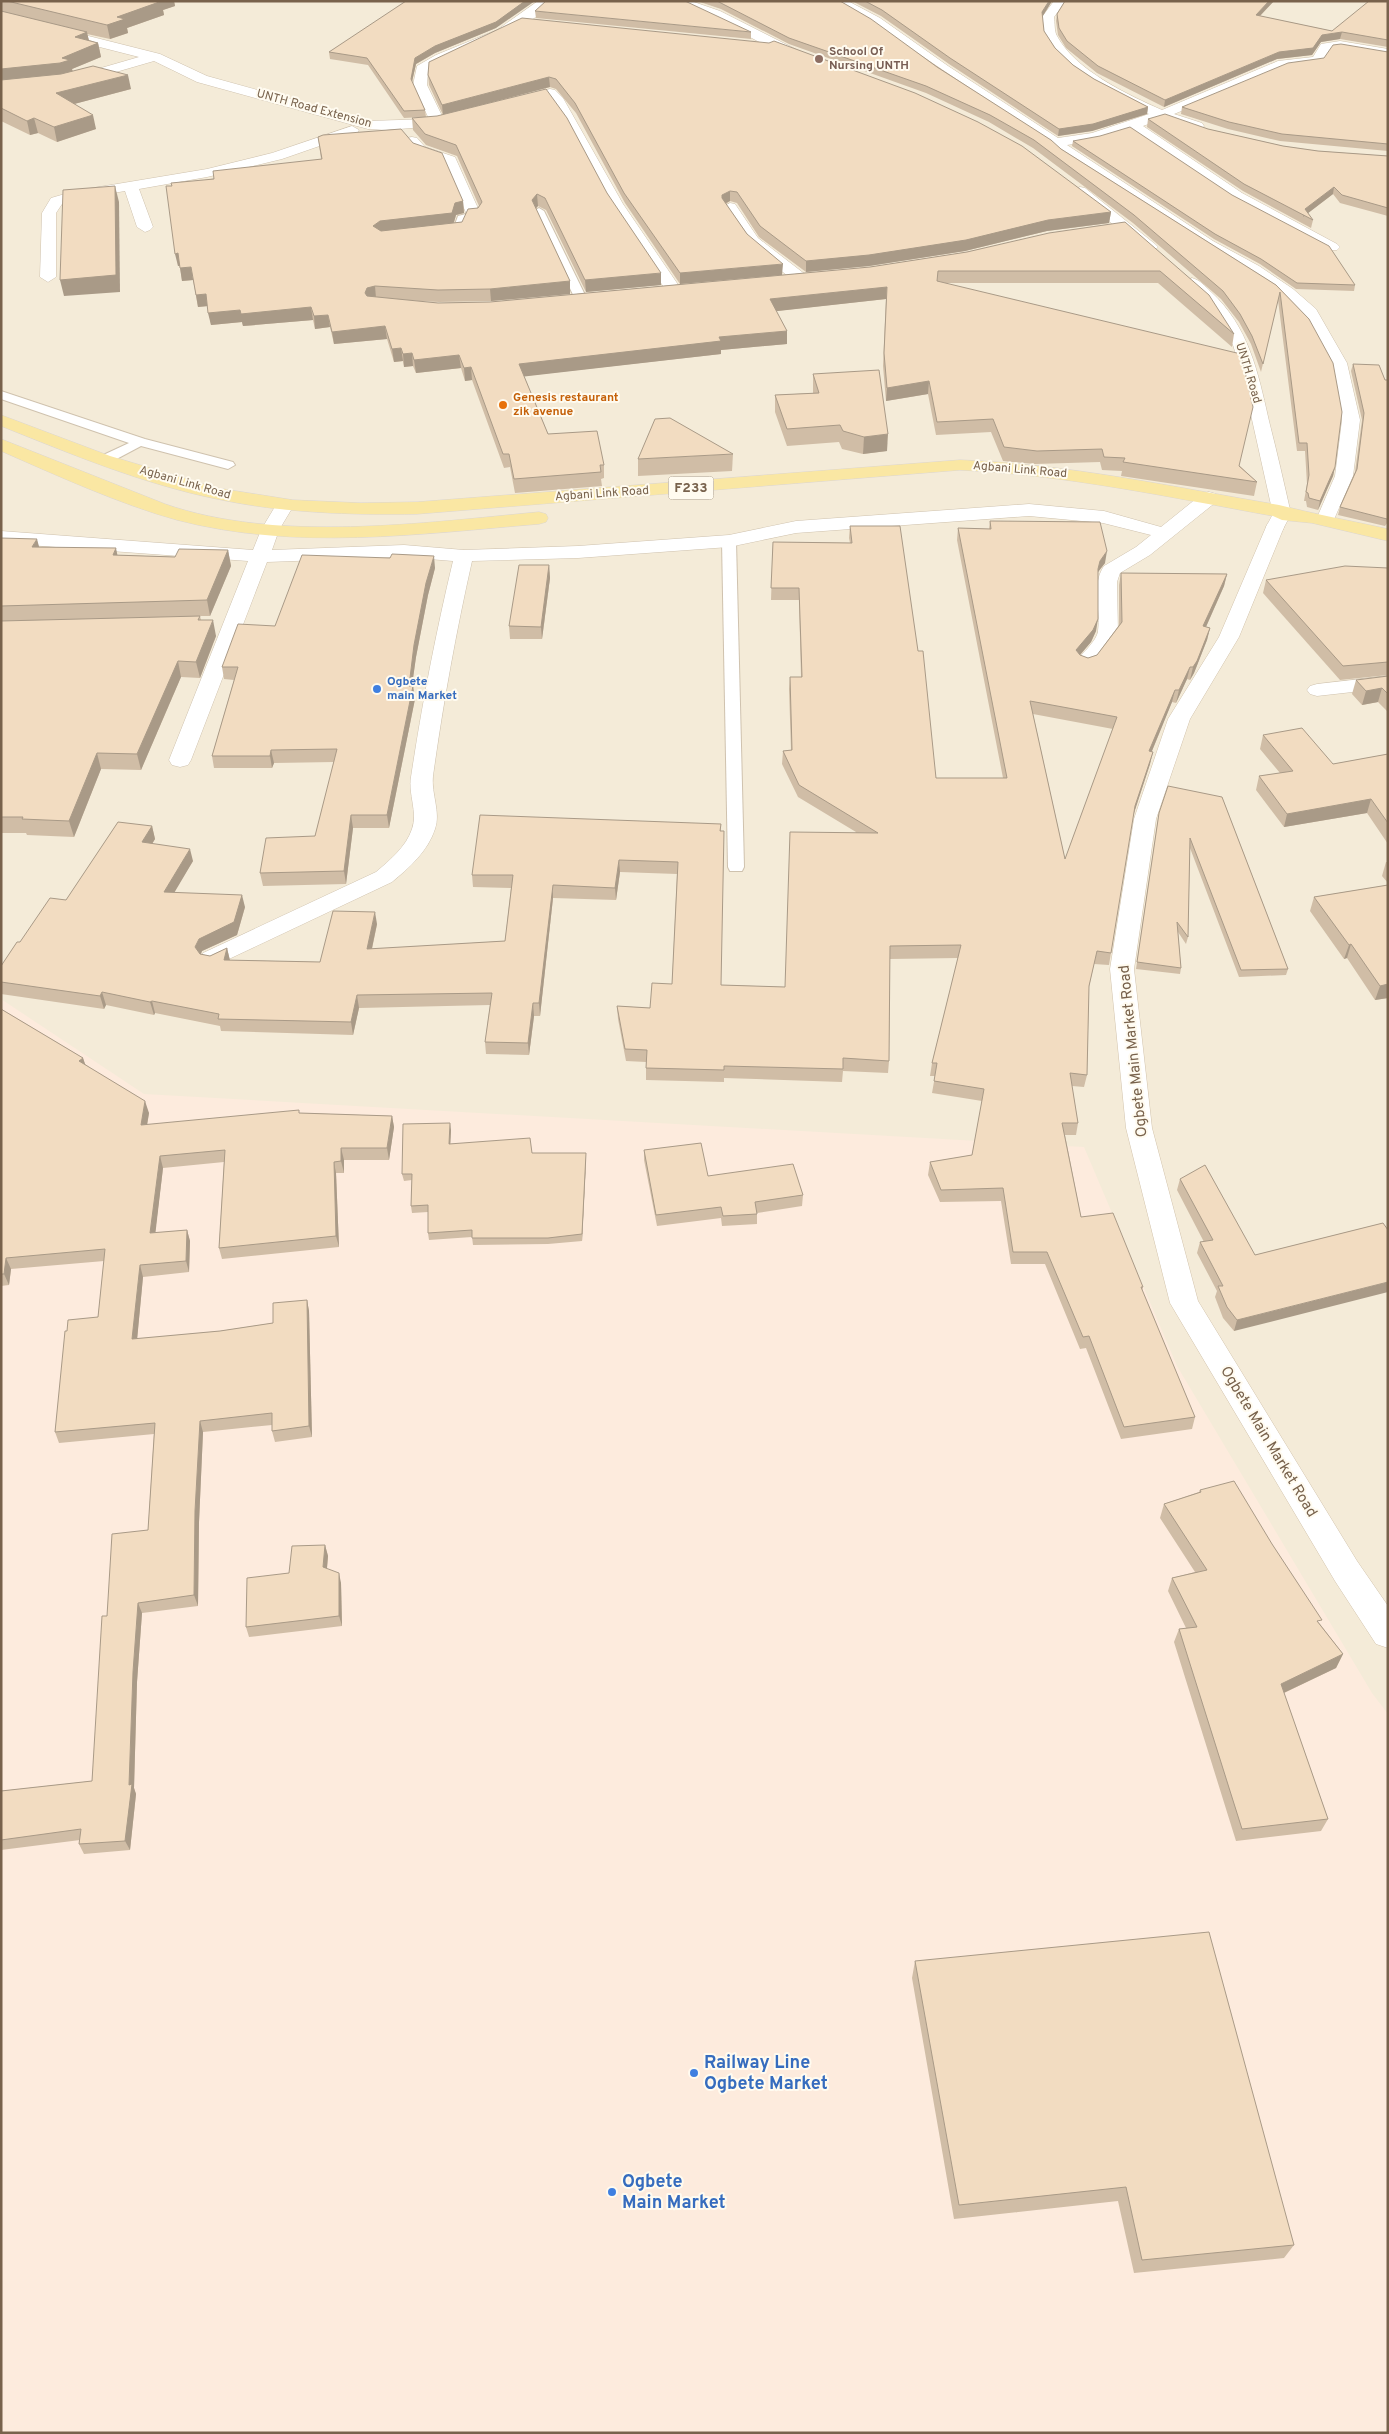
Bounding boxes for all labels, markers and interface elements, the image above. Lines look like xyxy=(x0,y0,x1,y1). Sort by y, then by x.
place label: School Of Nursing UNTH xyxy=(829,44,909,74)
marker: School Of Nursing UNTH xyxy=(813,53,825,65)
street label: UNTH Road Extension xyxy=(255,86,373,132)
street label: UNTH Road xyxy=(1231,341,1265,405)
place label: Genesis restaurant zik avenue xyxy=(513,390,619,420)
marker: Genesis restaurant zik avenue xyxy=(497,399,509,411)
street label: Agbani Link Road xyxy=(972,458,1068,482)
street label: Agbani Link Road xyxy=(137,462,233,504)
road number: F233 xyxy=(668,476,714,499)
street label: Agbani Link Road xyxy=(554,483,650,505)
place label: Ogbete main Market xyxy=(387,674,457,704)
marker: Ogbete main Market xyxy=(371,683,383,695)
street label: Ogbete Main Market Road xyxy=(1116,964,1152,1138)
street label: Ogbete Main Market Road xyxy=(1215,1363,1321,1521)
place label: Railway Line Ogbete Market xyxy=(704,2052,828,2096)
marker: Railway Line Ogbete Market xyxy=(688,2067,700,2079)
place label: Ogbete Main Market xyxy=(622,2171,726,2215)
marker: Ogbete Main Market xyxy=(606,2186,618,2198)

